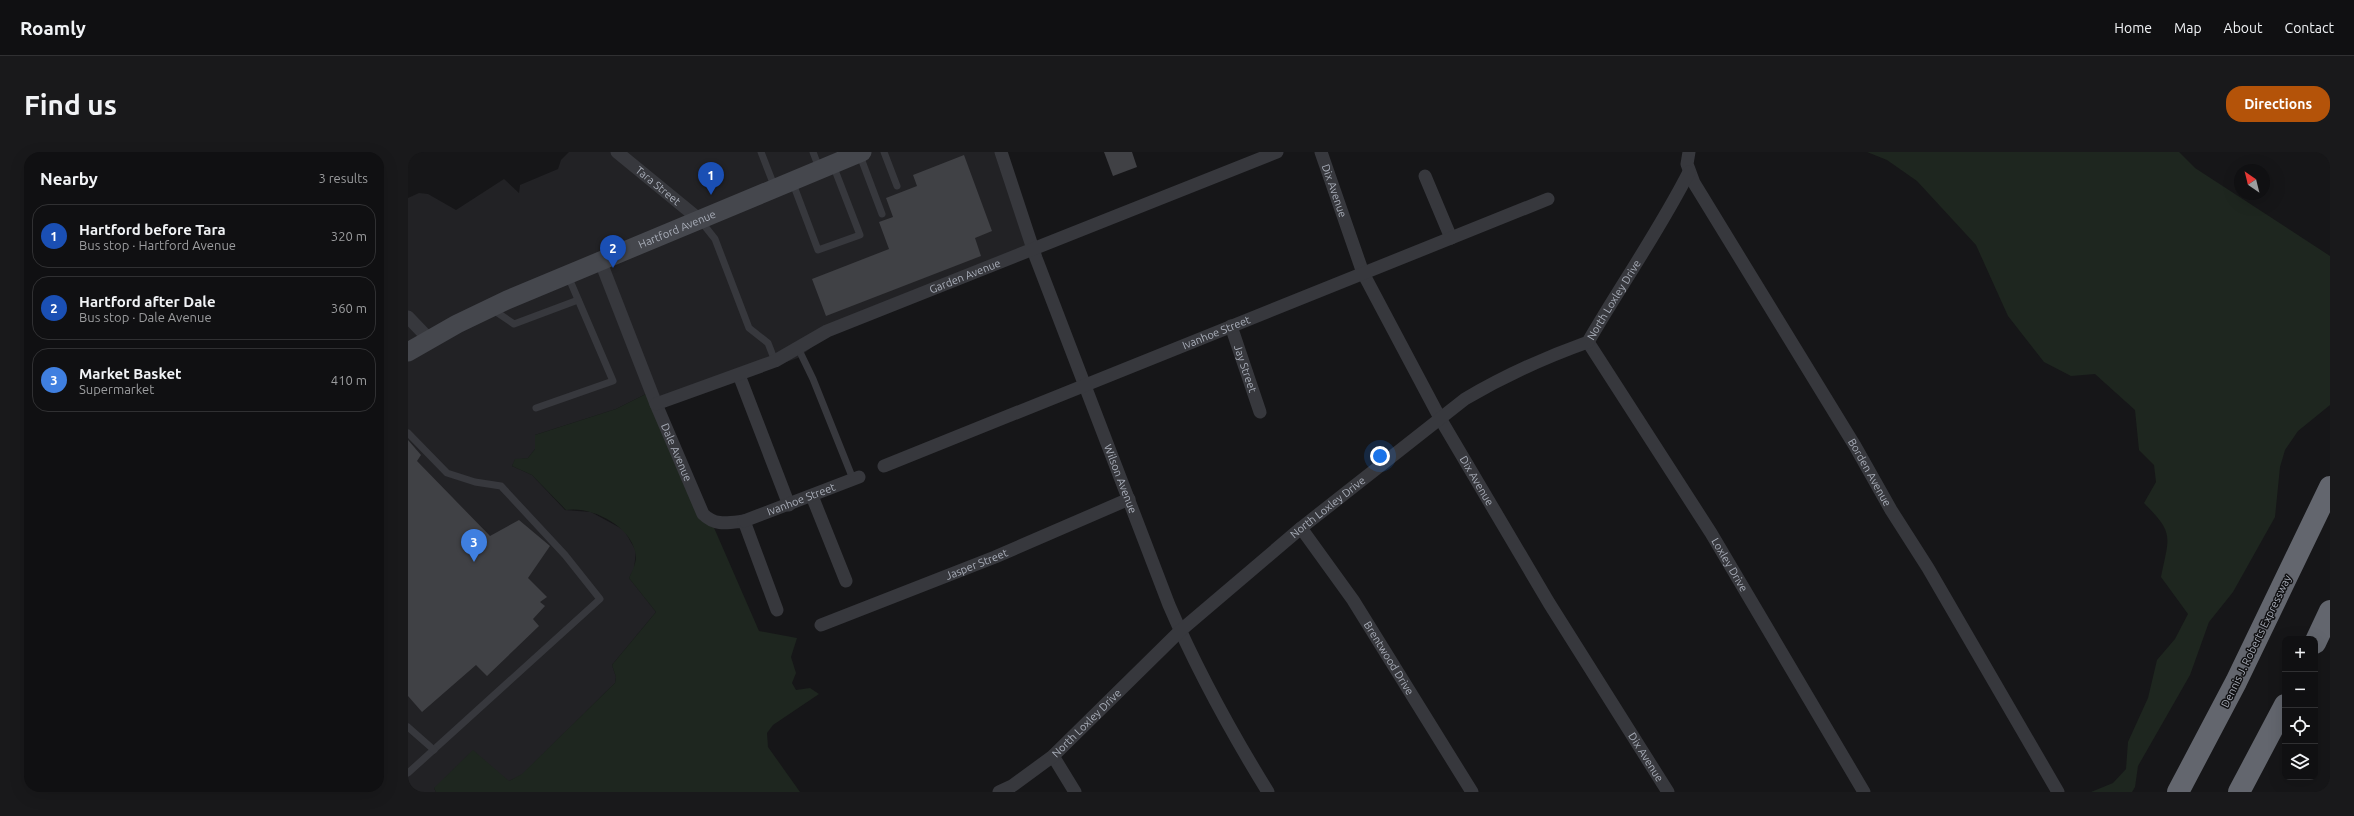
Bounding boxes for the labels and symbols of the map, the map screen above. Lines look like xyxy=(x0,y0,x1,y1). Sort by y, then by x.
pin: 1 xyxy=(698,162,724,195)
street label: Dix Avenue xyxy=(1320,162,1349,219)
street label: Tara Street xyxy=(633,164,683,208)
north arrow xyxy=(2234,164,2270,200)
street label: Hartford Avenue xyxy=(636,208,717,251)
pin: 2 xyxy=(600,235,626,268)
street label: Garden Avenue xyxy=(928,257,1002,296)
street label: North Loxley Drive xyxy=(1585,258,1643,342)
street label: Ivanhoe Street xyxy=(1180,313,1253,351)
street label: Jay Street xyxy=(1232,343,1259,395)
street label: Dale Avenue xyxy=(659,421,694,483)
street label: Borden Avenue xyxy=(1846,436,1894,508)
street label: Wilson Avenue xyxy=(1102,442,1139,515)
your location xyxy=(1370,446,1390,466)
street label: Dix Avenue xyxy=(1458,454,1496,508)
street label: North Loxley Drive xyxy=(1288,474,1367,540)
street label: Ivanhoe Street xyxy=(765,480,837,518)
pin: 3 xyxy=(461,529,487,562)
street label: Loxley Drive xyxy=(1709,536,1750,594)
street label: Jasper Street xyxy=(944,546,1010,582)
street label: Dennis J. Roberts Expressway xyxy=(2219,572,2294,709)
street label: Brentwood Drive xyxy=(1362,619,1416,697)
street label: North Loxley Drive xyxy=(1049,687,1123,760)
street label: Dix Avenue xyxy=(1626,730,1666,784)

